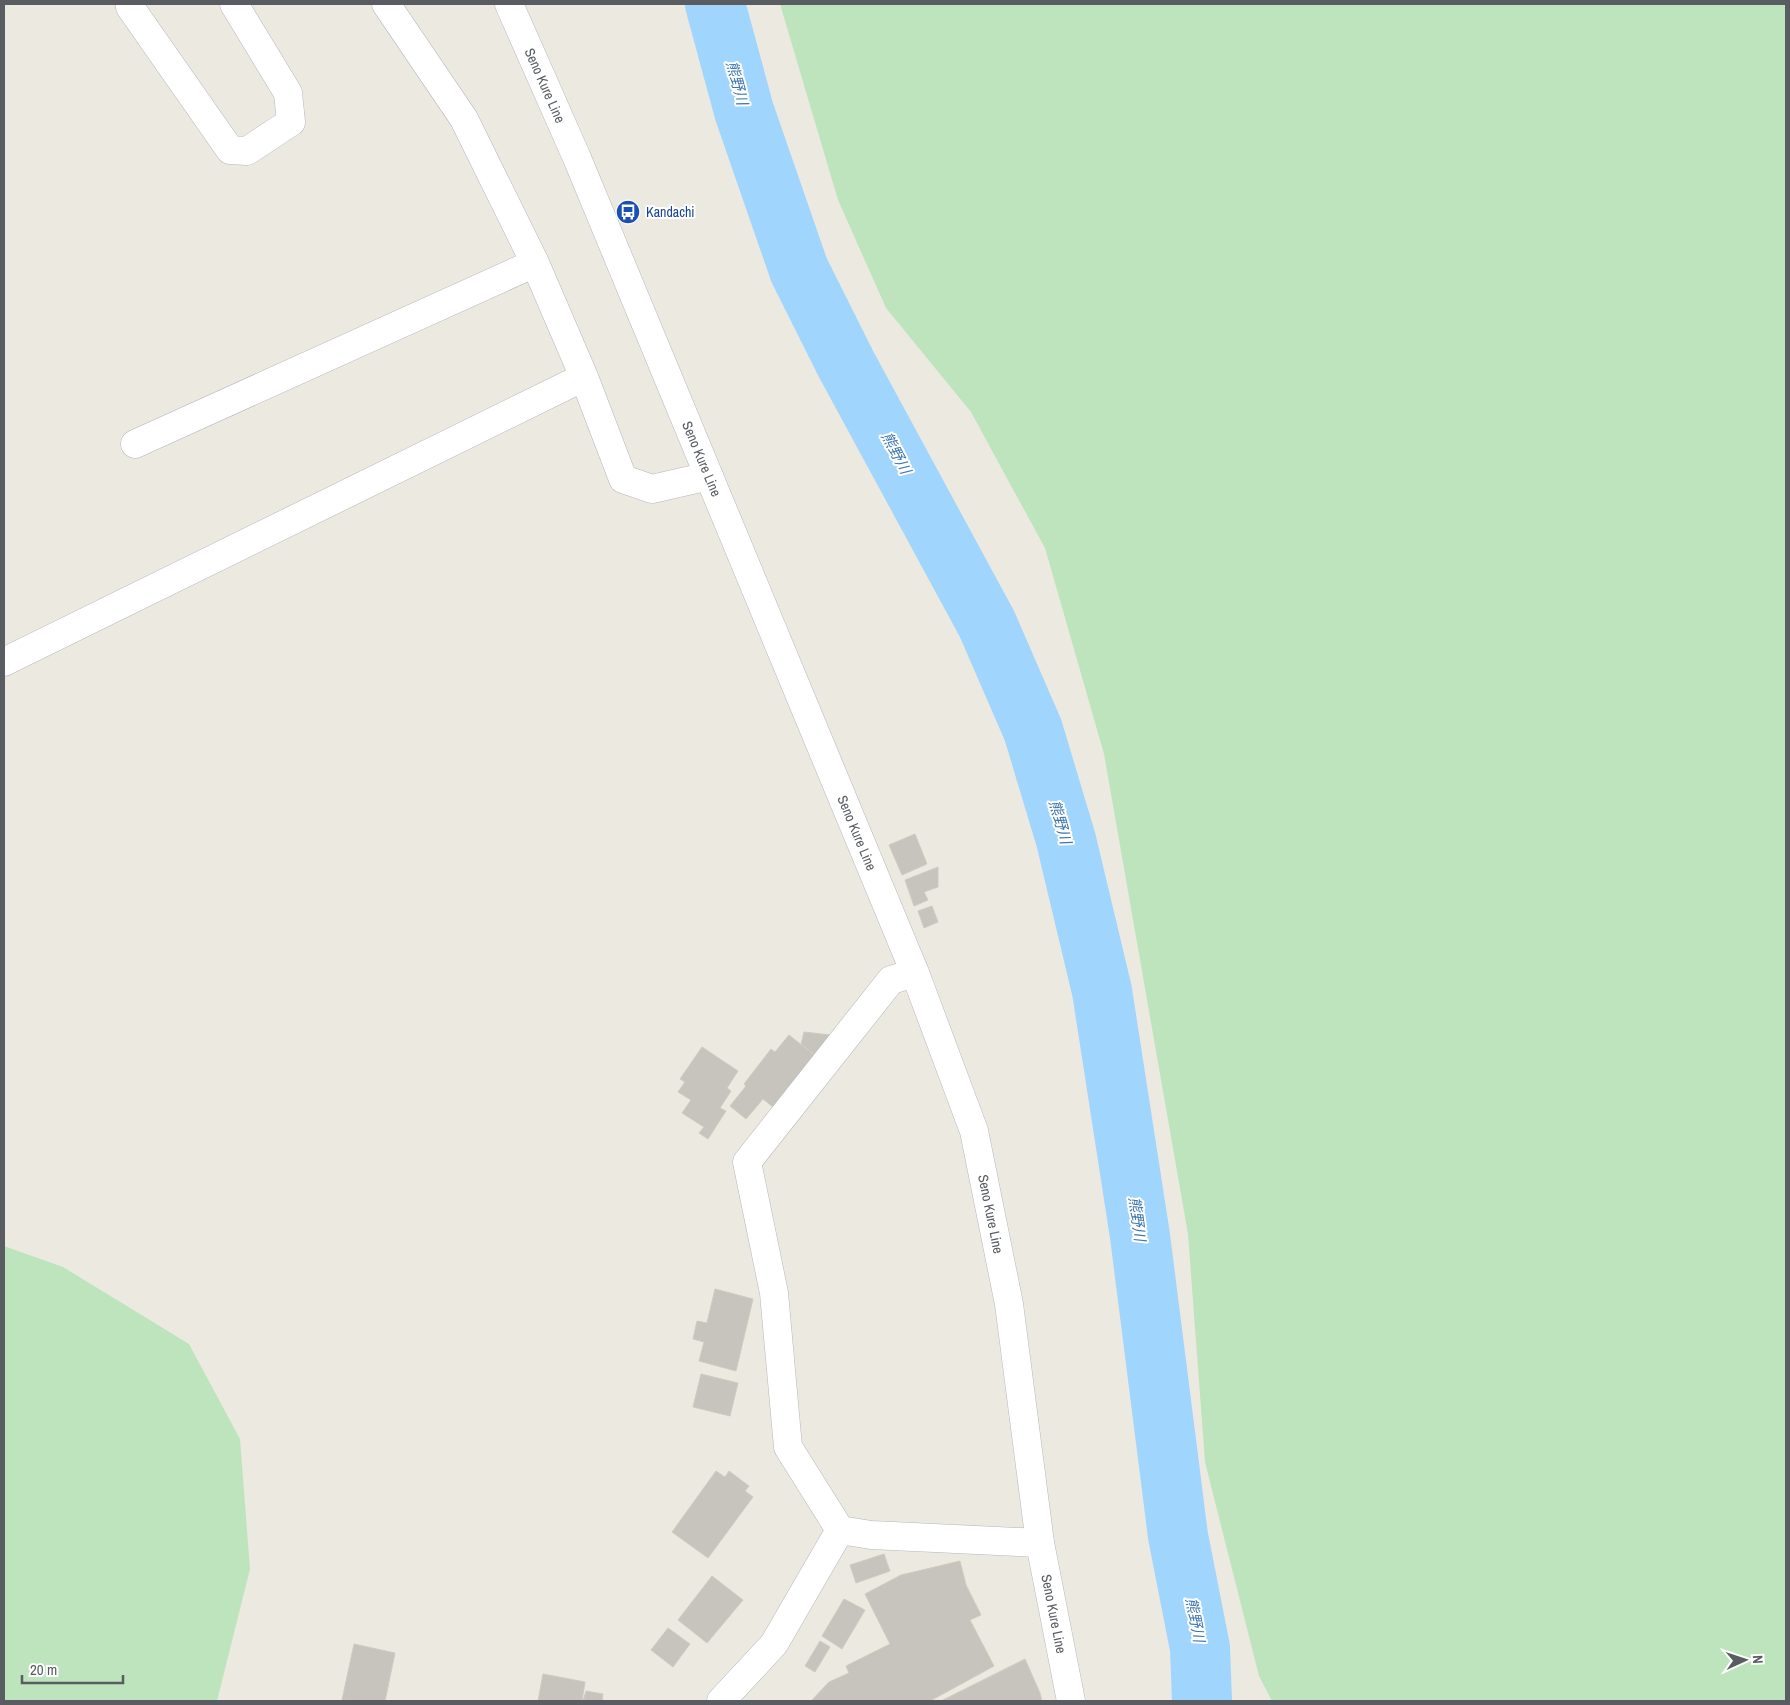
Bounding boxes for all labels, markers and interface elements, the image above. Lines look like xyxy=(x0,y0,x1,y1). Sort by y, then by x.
street label: Seno Kure Line xyxy=(521,45,569,126)
water label: 熊野川 xyxy=(722,58,754,109)
bus stop icon: Kandachi xyxy=(615,199,641,225)
place label: Kandachi xyxy=(646,203,695,221)
street label: Seno Kure Line xyxy=(678,418,725,499)
water label: 熊野川 xyxy=(877,428,917,479)
street label: Seno Kure Line xyxy=(833,793,881,873)
water label: 熊野川 xyxy=(1044,797,1077,848)
street label: Seno Kure Line xyxy=(974,1173,1008,1255)
water label: 熊野川 xyxy=(1124,1195,1151,1245)
street label: Seno Kure Line xyxy=(1037,1573,1070,1655)
water label: 熊野川 xyxy=(1181,1596,1210,1646)
north arrow xyxy=(1720,1635,1770,1685)
scale bar xyxy=(22,1652,124,1684)
text: N xyxy=(1749,1655,1767,1664)
text: 20 m xyxy=(30,1659,57,1680)

